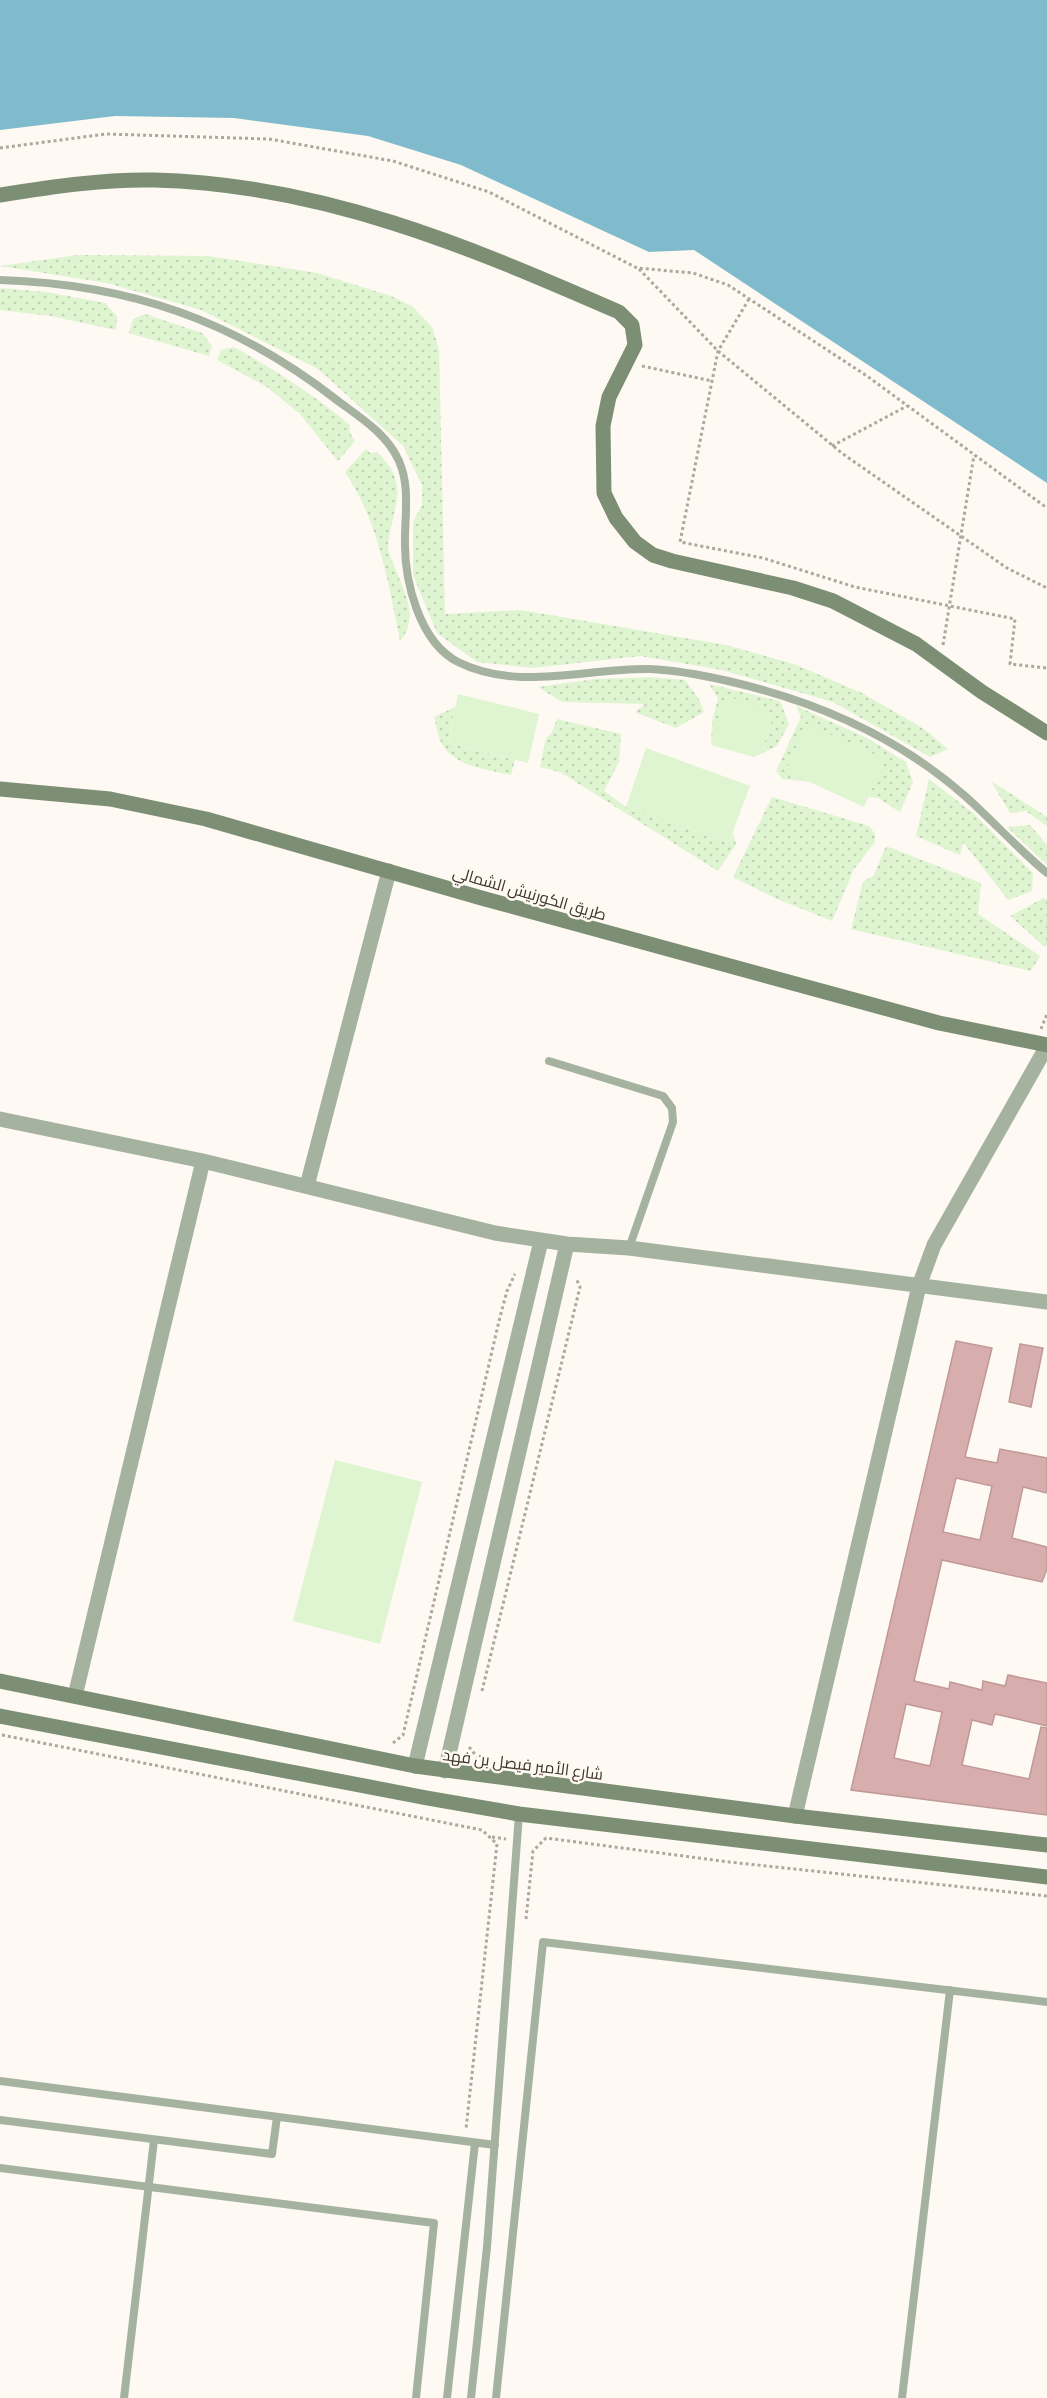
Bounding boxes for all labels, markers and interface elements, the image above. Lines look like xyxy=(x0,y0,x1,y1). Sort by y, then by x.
street label: طريق الكورنيش الشمالي xyxy=(449,859,610,928)
street label: شارع الأمير فيصل بن فهد xyxy=(441,1741,605,1786)

